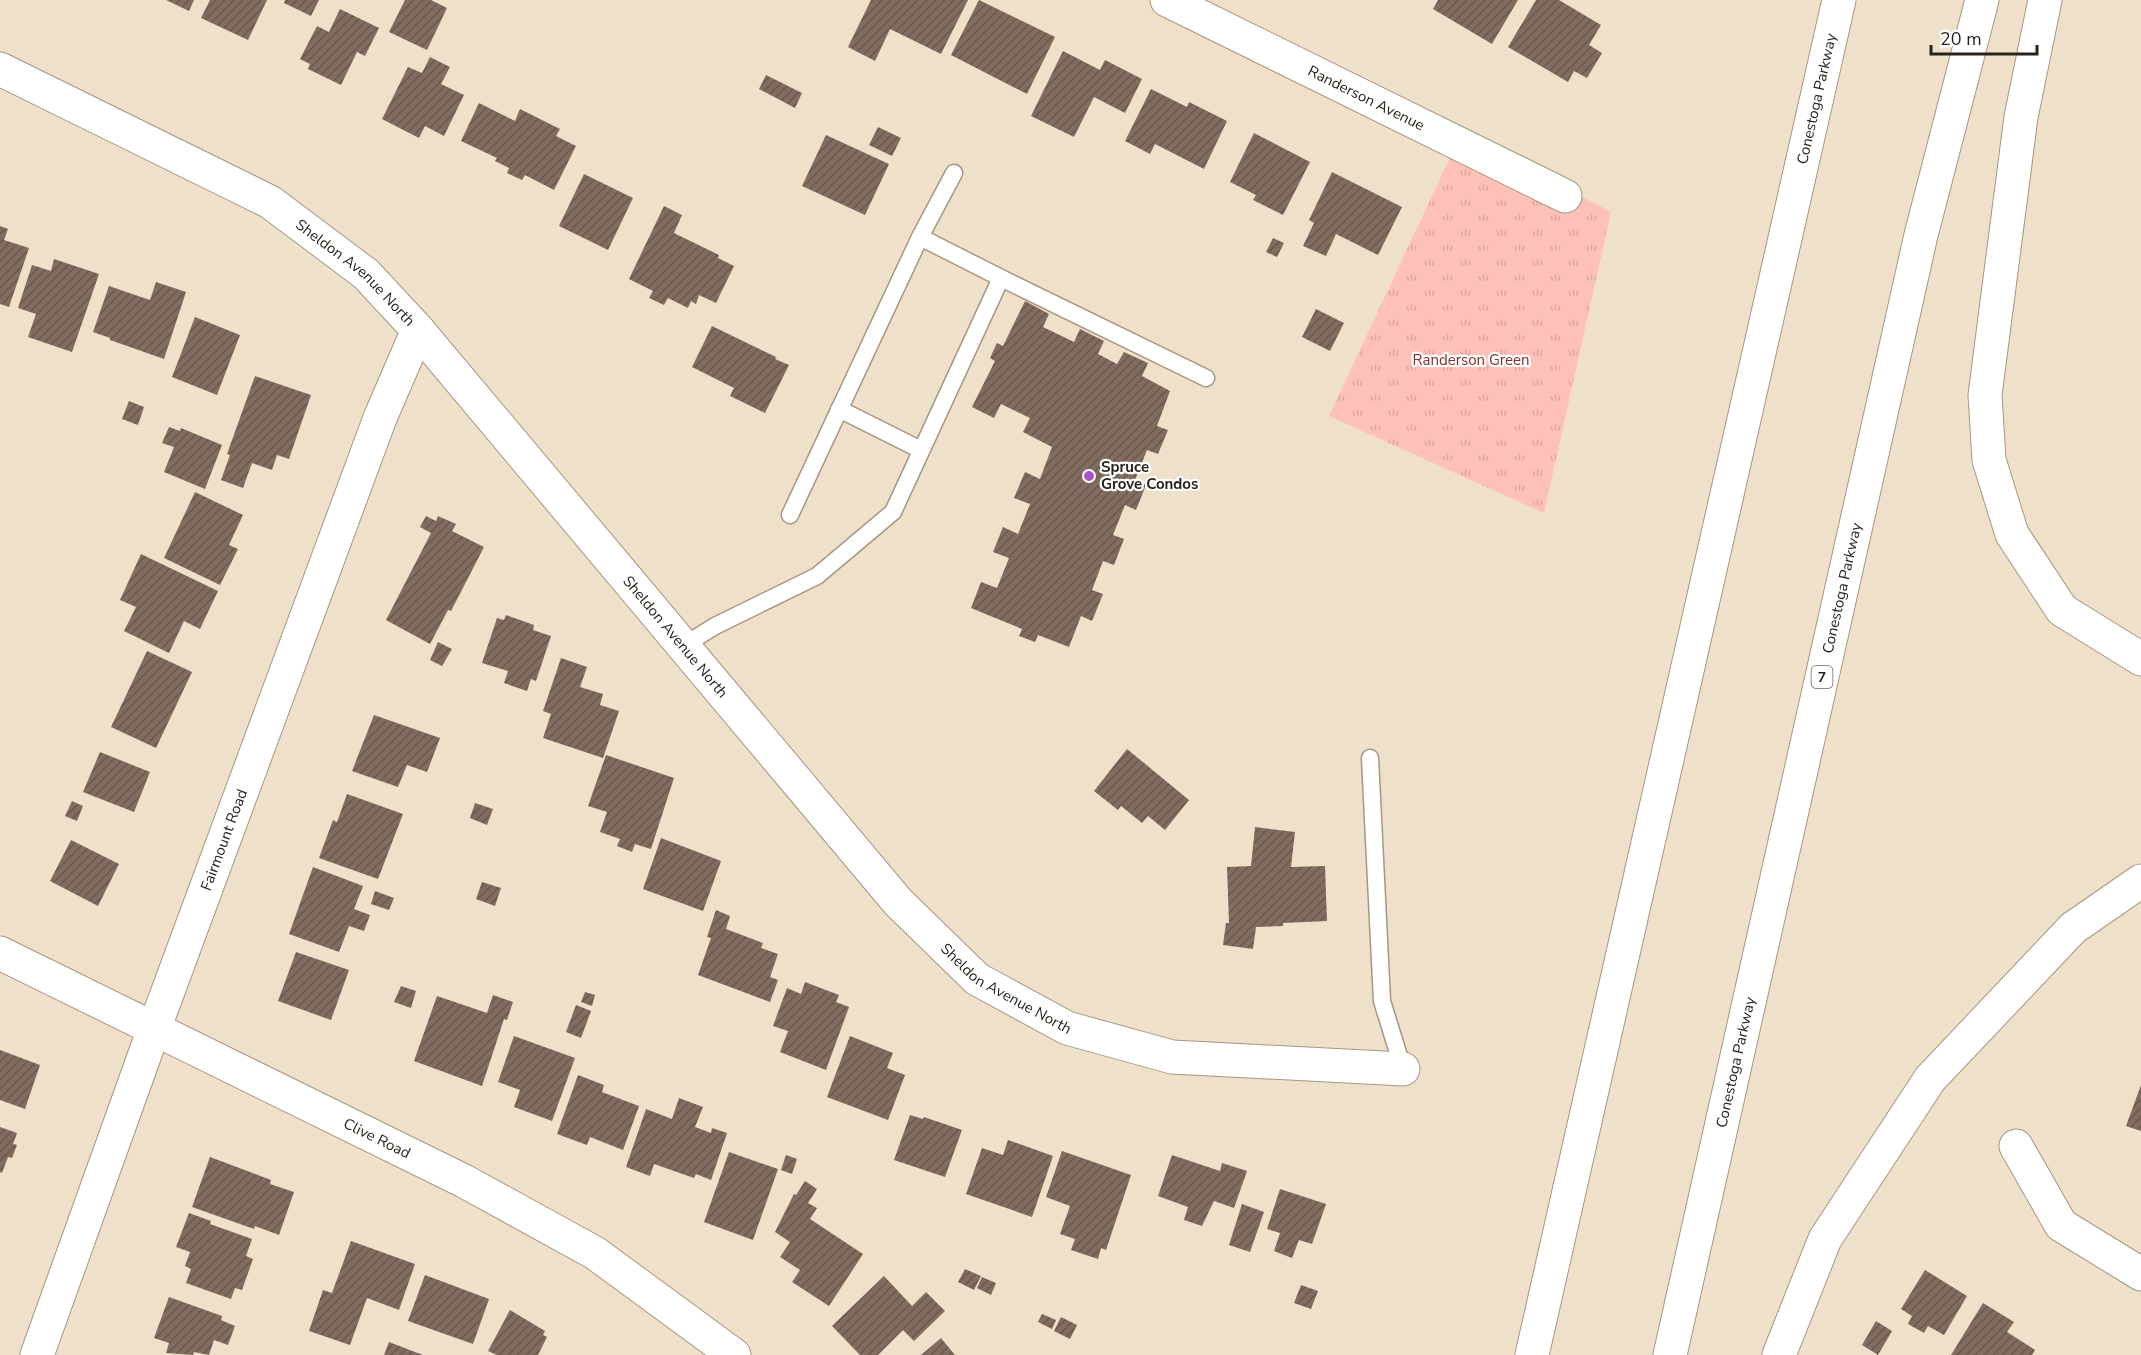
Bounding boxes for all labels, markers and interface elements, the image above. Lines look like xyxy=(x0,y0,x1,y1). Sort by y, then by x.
scale bar xyxy=(1931,18,2038,56)
text: 20 m xyxy=(1940,27,1982,51)
street label: Conestoga Parkway xyxy=(1792,31,1841,166)
street label: Randerson Avenue xyxy=(1305,61,1428,135)
street label: Sheldon Avenue North xyxy=(291,215,419,331)
park label: Randerson Green xyxy=(1412,350,1530,370)
place label: Spruce Grove Condos xyxy=(1101,457,1198,494)
marker: Spruce Grove Condos xyxy=(1082,469,1096,483)
street label: Conestoga Parkway xyxy=(1818,520,1866,655)
street label: Sheldon Avenue North xyxy=(618,572,733,702)
road number: 7 xyxy=(1812,666,1832,688)
street label: Fairmount Road xyxy=(196,786,252,893)
street label: Sheldon Avenue North xyxy=(936,939,1075,1039)
street label: Conestoga Parkway xyxy=(1711,995,1760,1130)
street label: Clive Road xyxy=(340,1113,414,1163)

